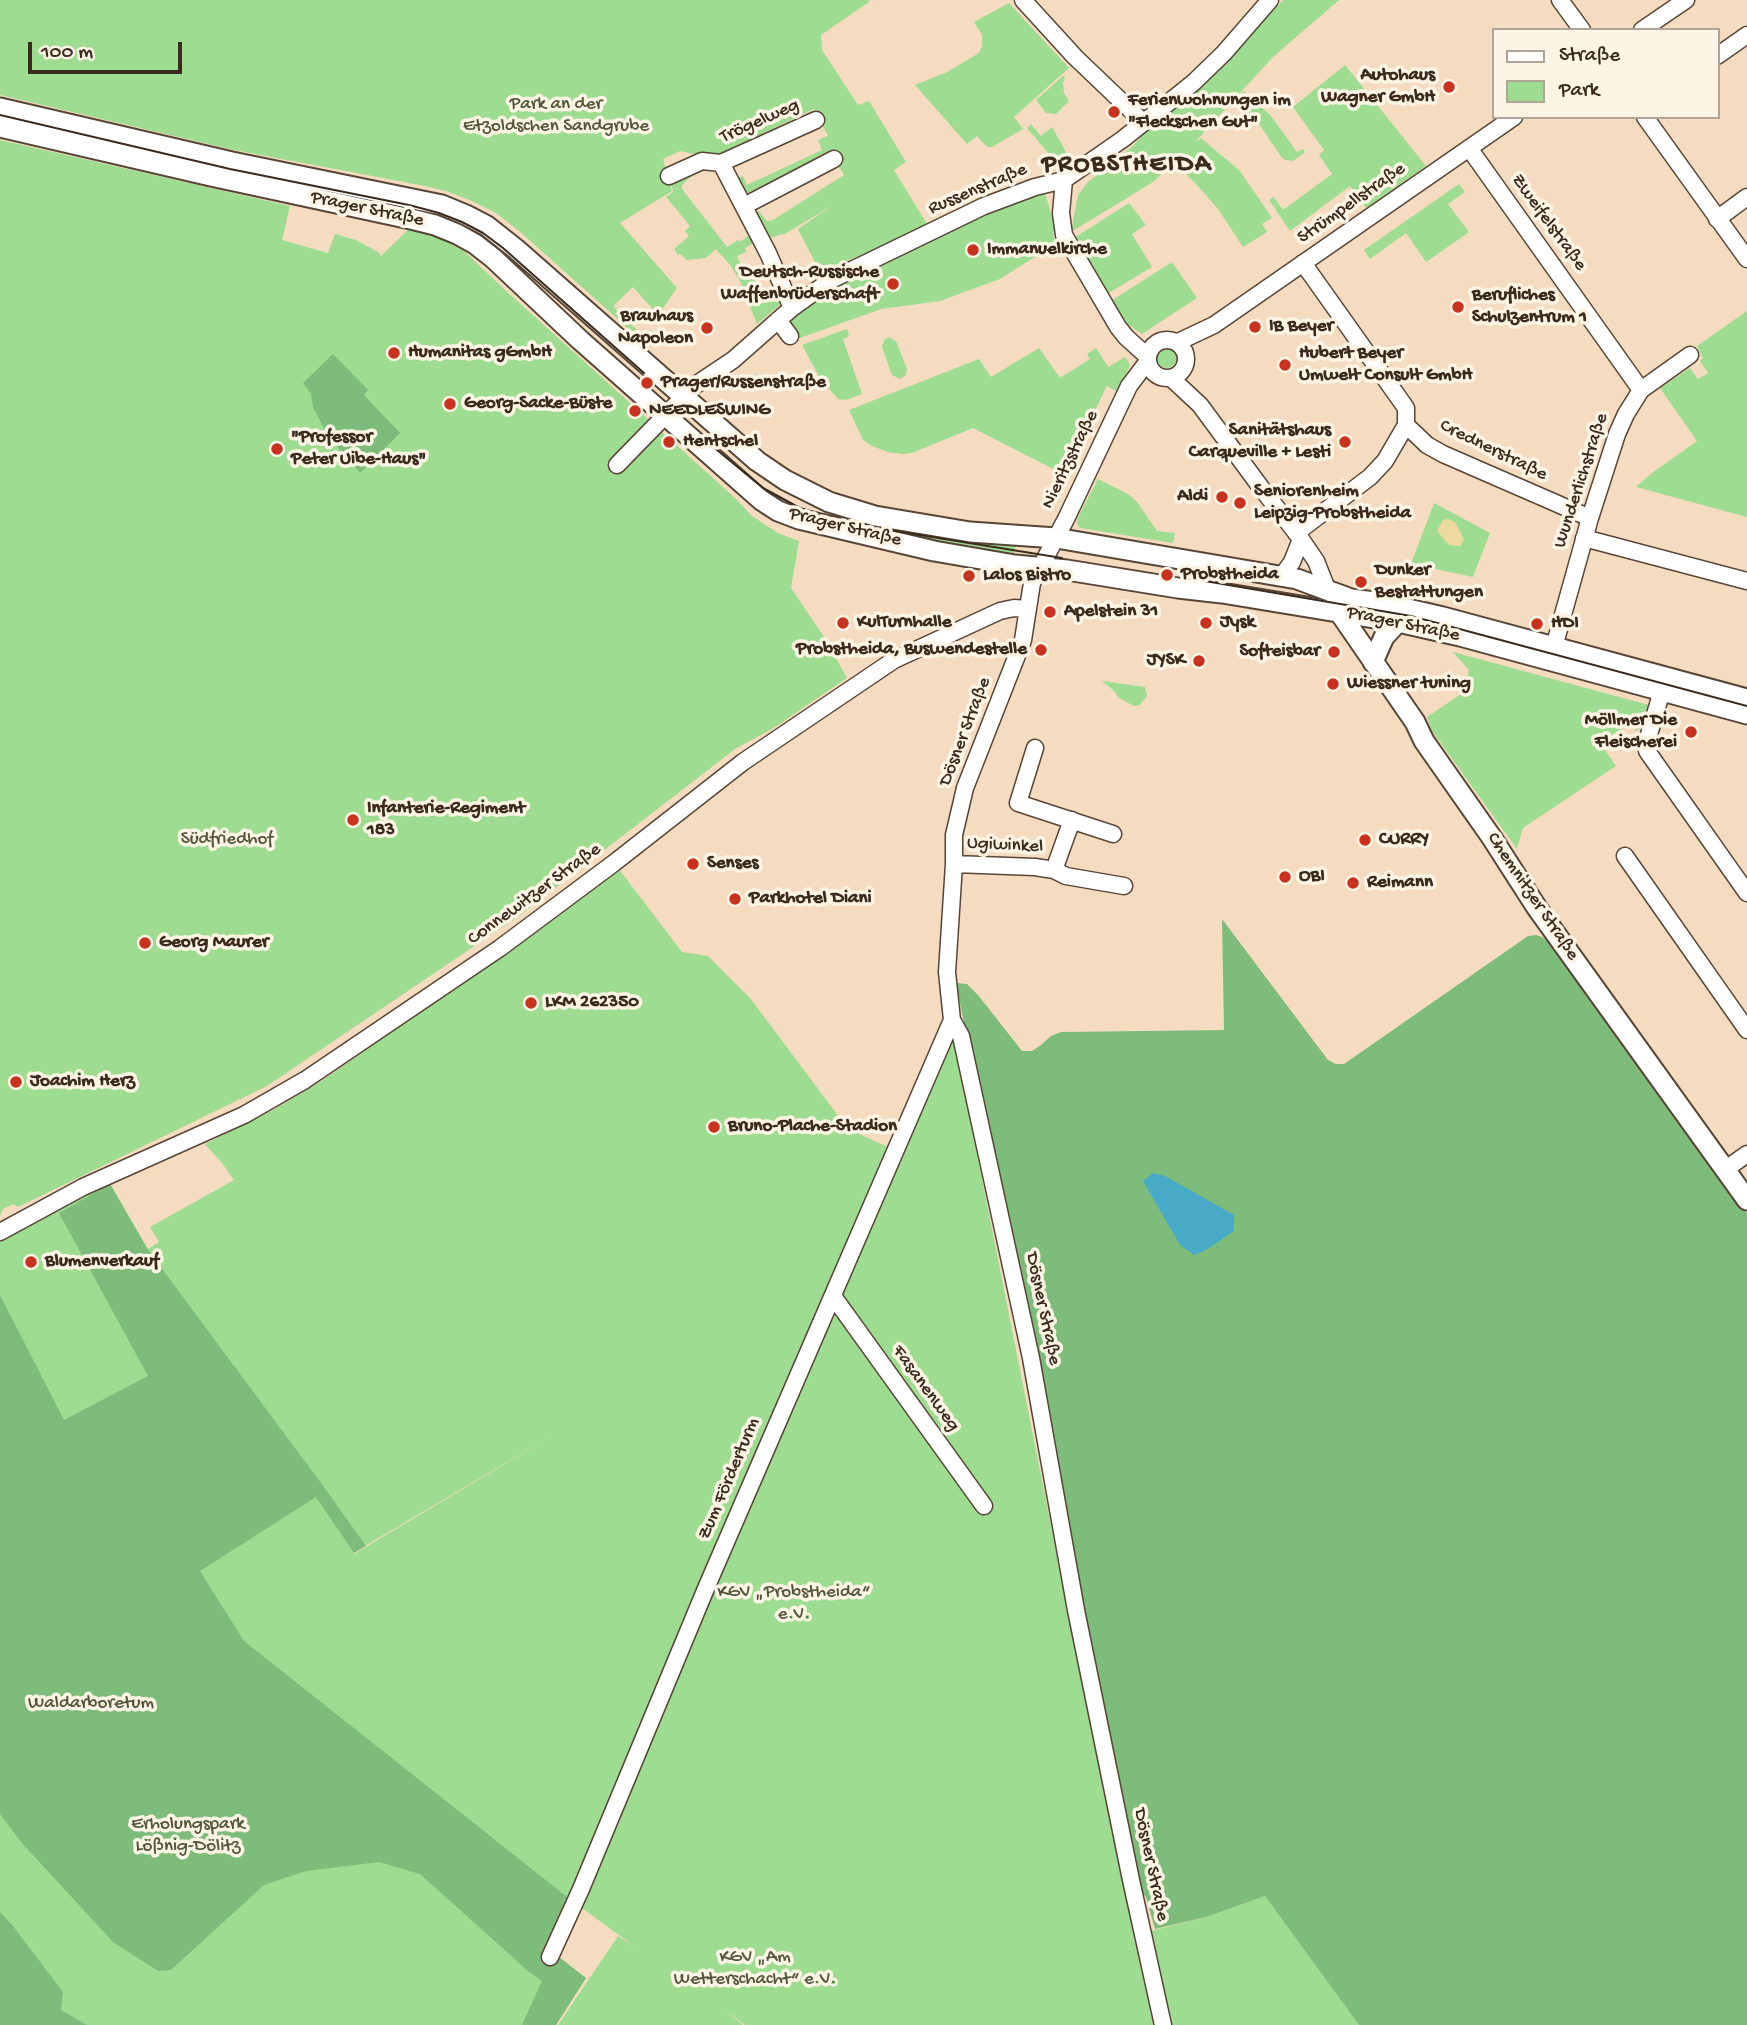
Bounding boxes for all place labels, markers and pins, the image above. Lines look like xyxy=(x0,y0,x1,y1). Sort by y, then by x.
place label: Autohaus Wagner GmbH xyxy=(1321,65,1435,109)
marker: Autohaus Wagner GmbH xyxy=(1441,79,1457,95)
place label: Ferienwohnungen im "Fleckschen Gut" xyxy=(1128,90,1291,134)
marker: Ferienwohnungen im "Fleckschen Gut" xyxy=(1106,104,1122,120)
place label: Immanuelkirche xyxy=(987,239,1107,261)
marker: Immanuelkirche xyxy=(965,242,981,258)
place label: Deutsch-Russische Waffenbrüderschaft xyxy=(721,262,879,306)
marker: Deutsch-Russische Waffenbrüderschaft xyxy=(885,276,901,292)
place label: Berufliches Schulzentrum 1 xyxy=(1472,285,1587,329)
marker: Berufliches Schulzentrum 1 xyxy=(1450,299,1466,315)
place label: Brauhaus Napoleon xyxy=(618,306,693,350)
place label: IB Beyer xyxy=(1269,316,1333,338)
marker: IB Beyer xyxy=(1247,319,1263,335)
marker: Brauhaus Napoleon xyxy=(699,320,715,336)
place label: Humanitas gGmbH xyxy=(408,342,552,364)
place label: Hubert Beyer Umwelt Consult GmbH xyxy=(1299,343,1472,387)
marker: Humanitas gGmbH xyxy=(386,345,402,361)
marker: Hubert Beyer Umwelt Consult GmbH xyxy=(1277,357,1293,373)
place label: Prager/Russenstraße xyxy=(661,372,826,394)
marker: Prager/Russenstraße xyxy=(639,375,655,391)
place label: Georg-Sacke-Büste xyxy=(464,393,612,415)
marker: Georg-Sacke-Büste xyxy=(442,396,458,412)
place label: NEEDLESWING xyxy=(649,400,770,422)
marker: NEEDLESWING xyxy=(627,403,643,419)
place label: Sanitätshaus Carqueville + Lesti xyxy=(1189,420,1331,464)
place label: "Professor Peter Uibe-Haus" xyxy=(291,427,426,471)
place label: Hentschel xyxy=(683,431,758,453)
marker: Hentschel xyxy=(661,434,677,450)
marker: Sanitätshaus Carqueville + Lesti xyxy=(1337,434,1353,450)
marker: "Professor Peter Uibe-Haus" xyxy=(269,441,285,457)
place label: Seniorenheim Leipzig-Probstheida xyxy=(1254,481,1411,525)
place label: Aldi xyxy=(1177,486,1208,508)
marker: Aldi xyxy=(1214,489,1230,505)
marker: Seniorenheim Leipzig-Probstheida xyxy=(1232,495,1248,511)
place label: Dunker Bestattungen xyxy=(1375,560,1483,604)
place label: Probstheida xyxy=(1181,564,1279,586)
place label: Lalos Bistro xyxy=(983,565,1071,587)
marker: Probstheida xyxy=(1159,567,1175,583)
marker: Lalos Bistro xyxy=(961,568,977,584)
marker: Dunker Bestattungen xyxy=(1353,574,1369,590)
place label: Apelstein 31 xyxy=(1064,601,1158,623)
marker: Apelstein 31 xyxy=(1042,604,1058,620)
place label: KulTurnhalle xyxy=(857,612,951,634)
place label: Jysk xyxy=(1220,612,1255,634)
place label: HDI xyxy=(1551,613,1579,635)
marker: KulTurnhalle xyxy=(835,615,851,631)
marker: Jysk xyxy=(1198,615,1214,631)
marker: HDI xyxy=(1529,616,1545,632)
place label: Probstheida, Buswendestelle xyxy=(796,639,1027,661)
place label: Softeisbar xyxy=(1240,641,1320,663)
marker: Probstheida, Buswendestelle xyxy=(1033,642,1049,658)
marker: Softeisbar xyxy=(1326,644,1342,660)
place label: JYSK xyxy=(1147,650,1185,672)
marker: JYSK xyxy=(1191,653,1207,669)
place label: Wiessner tuning xyxy=(1347,673,1471,695)
marker: Wiessner tuning xyxy=(1325,676,1341,692)
place label: Möllmer Die Fleischerei xyxy=(1585,710,1677,754)
marker: Möllmer Die Fleischerei xyxy=(1683,724,1699,740)
place label: Infanterie-Regiment 183 xyxy=(367,798,525,842)
marker: Infanterie-Regiment 183 xyxy=(345,812,361,828)
place label: CURRY xyxy=(1379,829,1429,851)
marker: CURRY xyxy=(1357,832,1373,848)
place label: Senses xyxy=(707,853,758,875)
marker: Senses xyxy=(685,856,701,872)
place label: OBI xyxy=(1299,866,1325,888)
marker: OBI xyxy=(1277,869,1293,885)
place label: Reimann xyxy=(1367,872,1433,894)
marker: Reimann xyxy=(1345,875,1361,891)
place label: Parkhotel Diani xyxy=(749,888,872,910)
marker: Parkhotel Diani xyxy=(727,891,743,907)
place label: Georg Maurer xyxy=(159,932,269,954)
marker: Georg Maurer xyxy=(137,935,153,951)
place label: LKM 262350 xyxy=(545,992,639,1014)
marker: LKM 262350 xyxy=(523,995,539,1011)
place label: Joachim Herz xyxy=(30,1071,135,1093)
marker: Joachim Herz xyxy=(8,1074,24,1090)
place label: Bruno-Plache-Stadion xyxy=(728,1116,897,1138)
marker: Bruno-Plache-Stadion xyxy=(706,1119,722,1135)
place label: Blumenverkauf xyxy=(45,1251,159,1273)
marker: Blumenverkauf xyxy=(23,1254,39,1270)

